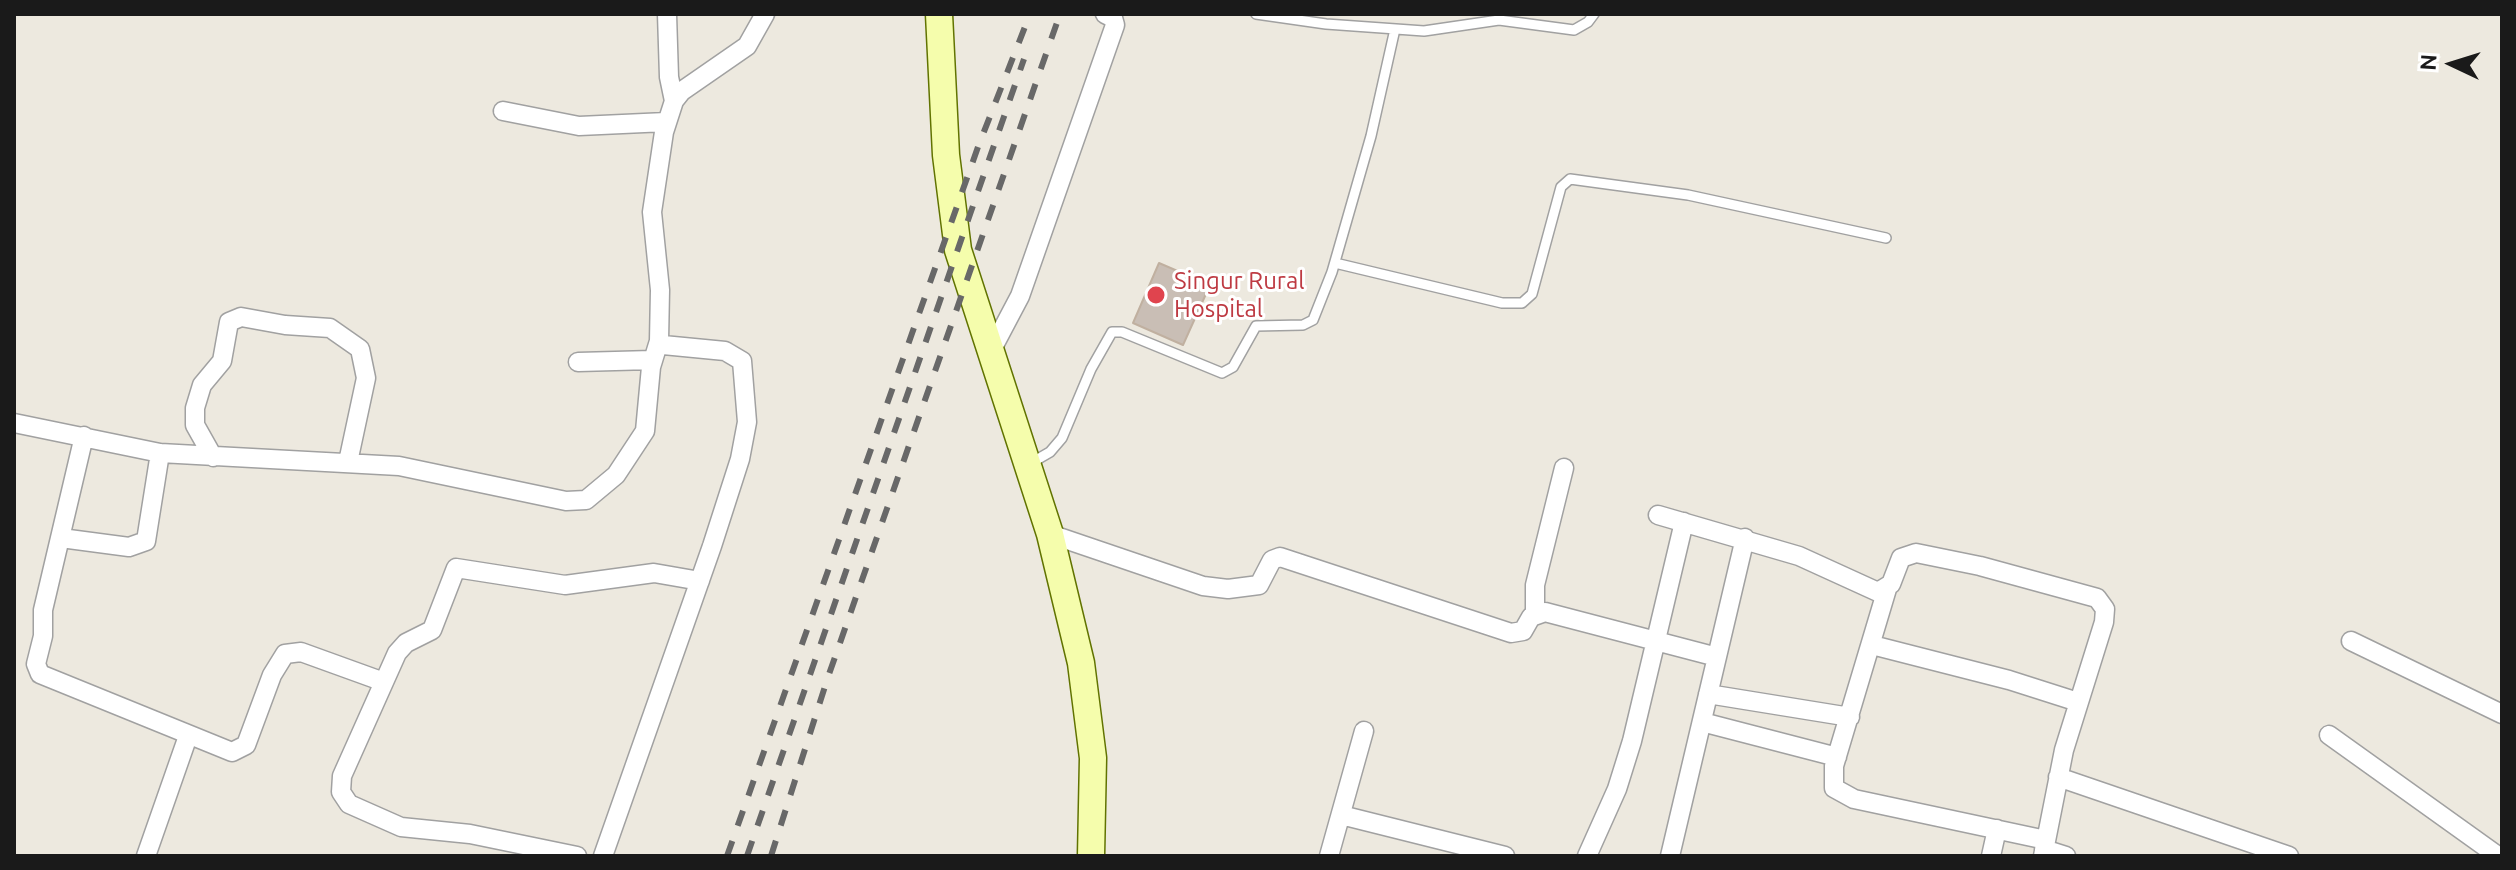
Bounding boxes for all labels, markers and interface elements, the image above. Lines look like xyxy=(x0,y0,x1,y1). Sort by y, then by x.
north arrow xyxy=(2412,24,2492,104)
text: N xyxy=(2415,53,2441,71)
place label: Singur Rural Hospital xyxy=(1174,267,1305,323)
marker: Singur Rural Hospital xyxy=(1145,284,1167,306)

